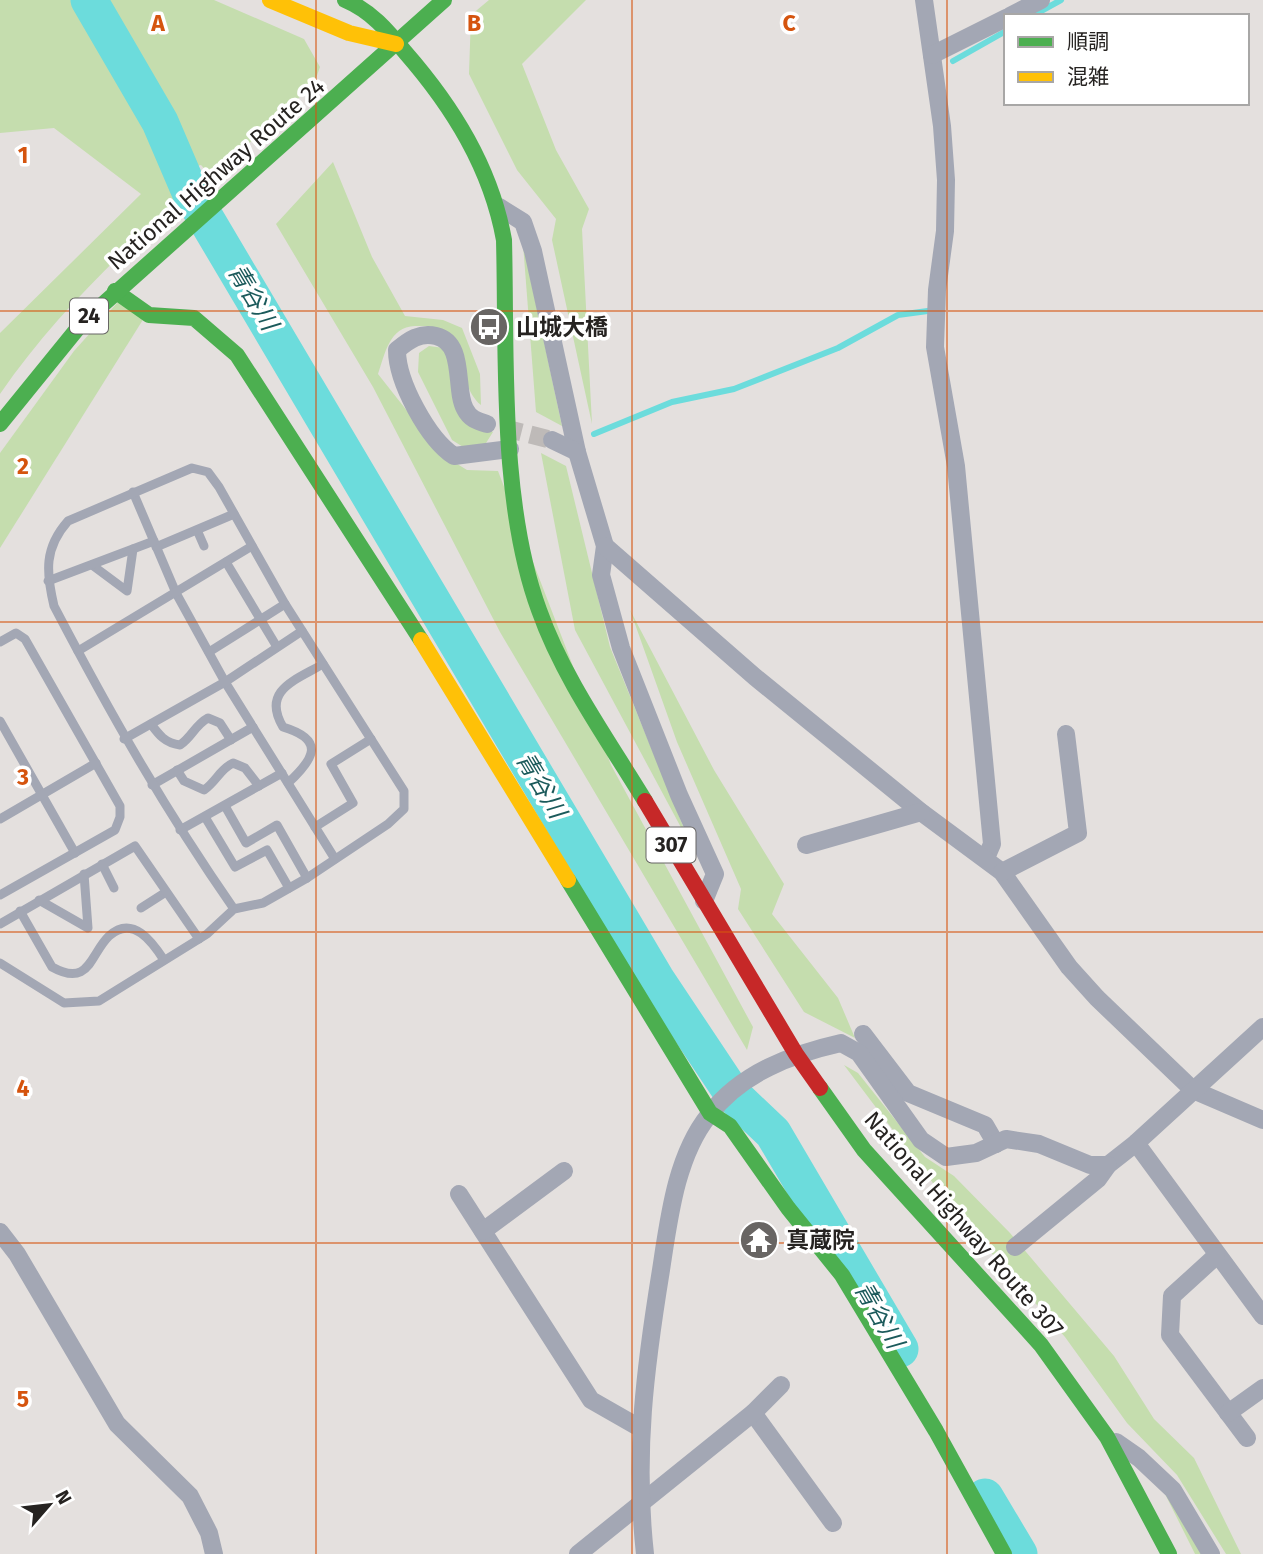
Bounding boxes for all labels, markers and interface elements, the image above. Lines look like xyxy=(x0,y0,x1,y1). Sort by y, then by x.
text: A xyxy=(150,9,165,37)
text: B xyxy=(467,9,481,37)
text: C xyxy=(782,9,796,37)
legend xyxy=(1004,14,1249,105)
text: 順調 xyxy=(1067,29,1109,55)
text: 混雑 xyxy=(1067,64,1109,90)
street label: National Highway Route 24 xyxy=(102,72,330,276)
text: 1 xyxy=(18,141,28,169)
water label: 青谷川 xyxy=(222,259,285,338)
road number: 24 xyxy=(70,298,108,334)
bus stop icon: 山城大橋 xyxy=(468,306,510,348)
place label: 山城大橋 xyxy=(516,313,608,341)
text: 2 xyxy=(17,452,29,480)
water label: 青谷川 xyxy=(510,747,573,826)
text: 3 xyxy=(16,763,29,791)
road number: 307 xyxy=(646,828,696,862)
text: 4 xyxy=(17,1074,30,1102)
street label: National Highway Route 307 xyxy=(858,1106,1070,1342)
temple icon: 真蔵院 xyxy=(738,1219,780,1261)
place label: 真蔵院 xyxy=(786,1226,855,1254)
water label: 青谷川 xyxy=(849,1277,911,1356)
text: 5 xyxy=(17,1385,29,1413)
north arrow xyxy=(14,1470,84,1540)
text: N xyxy=(50,1486,77,1508)

